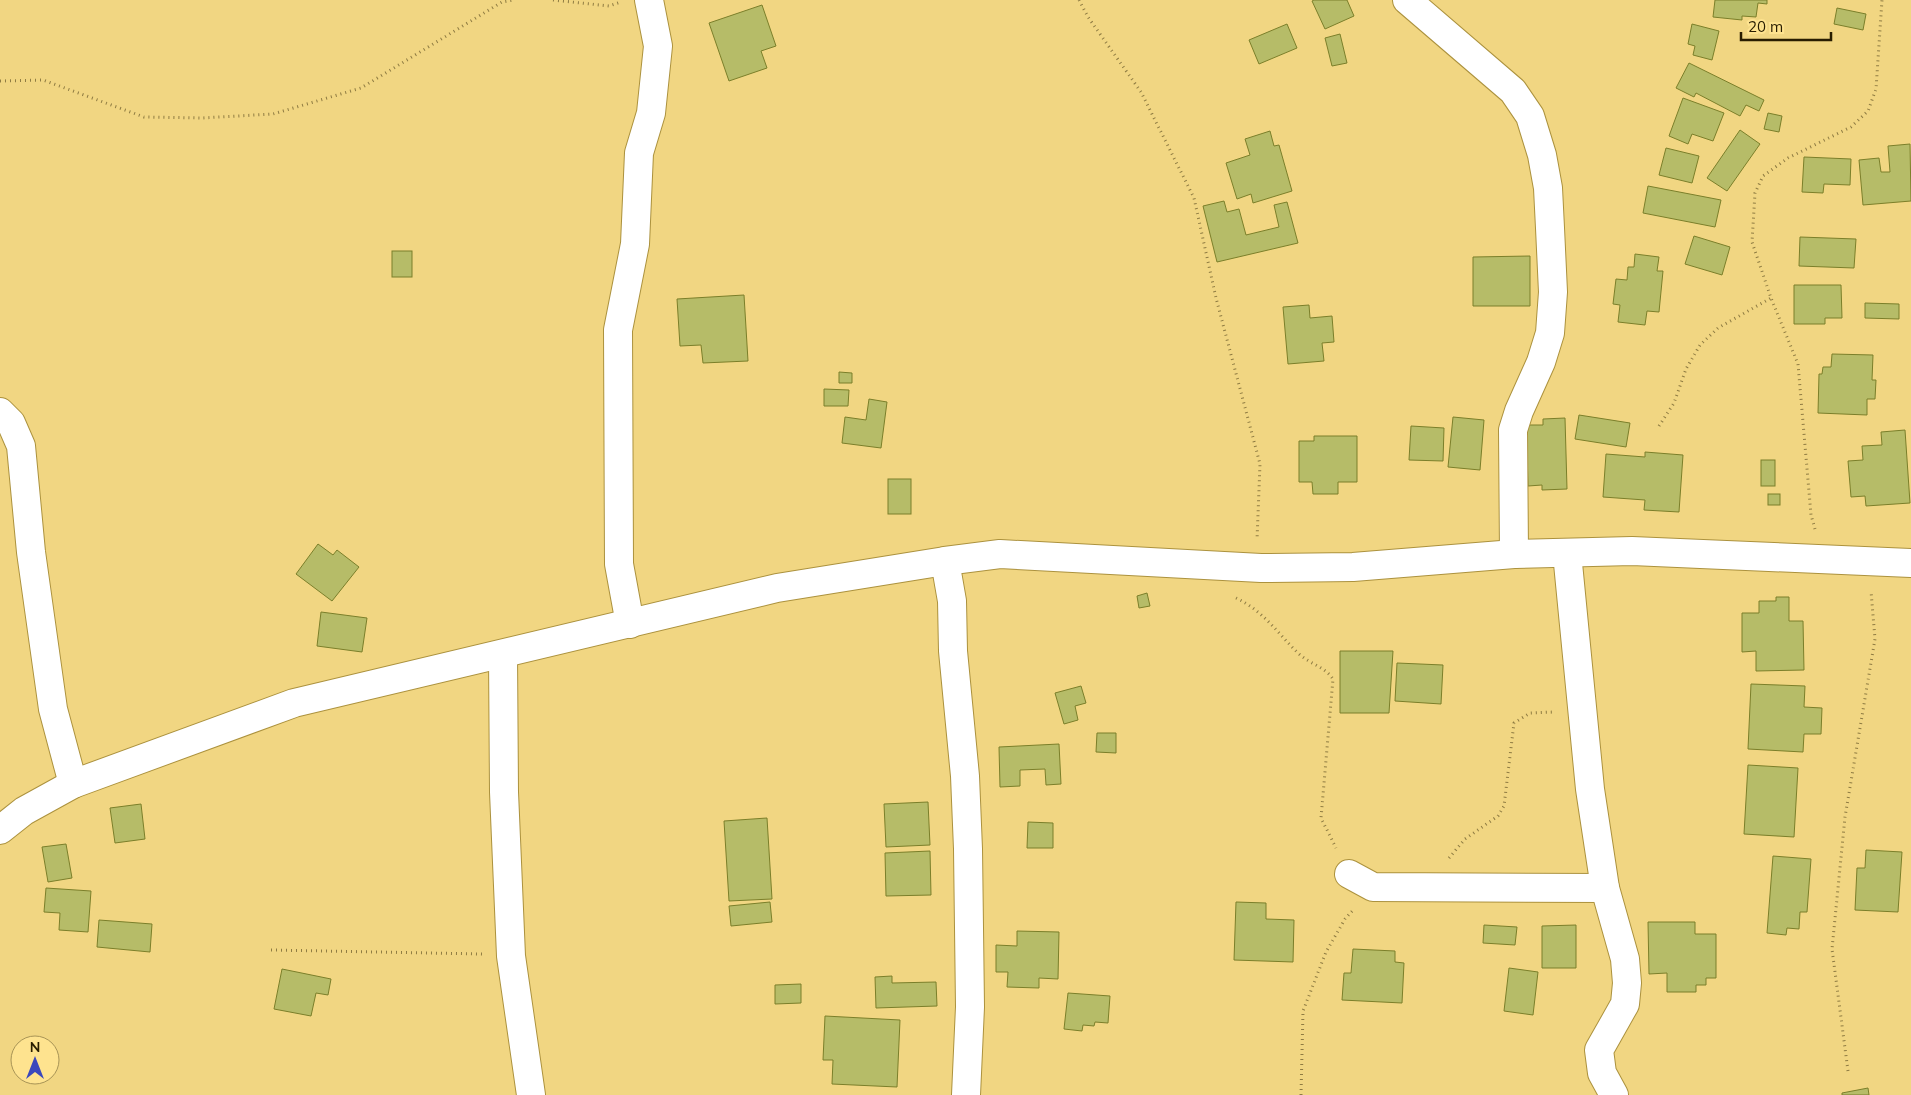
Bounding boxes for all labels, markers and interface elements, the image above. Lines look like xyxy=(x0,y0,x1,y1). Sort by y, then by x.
scale bar xyxy=(1741,10,1831,42)
text: 20 m xyxy=(1748,17,1783,36)
north arrow xyxy=(10,1035,60,1085)
text: N xyxy=(30,1038,40,1056)

